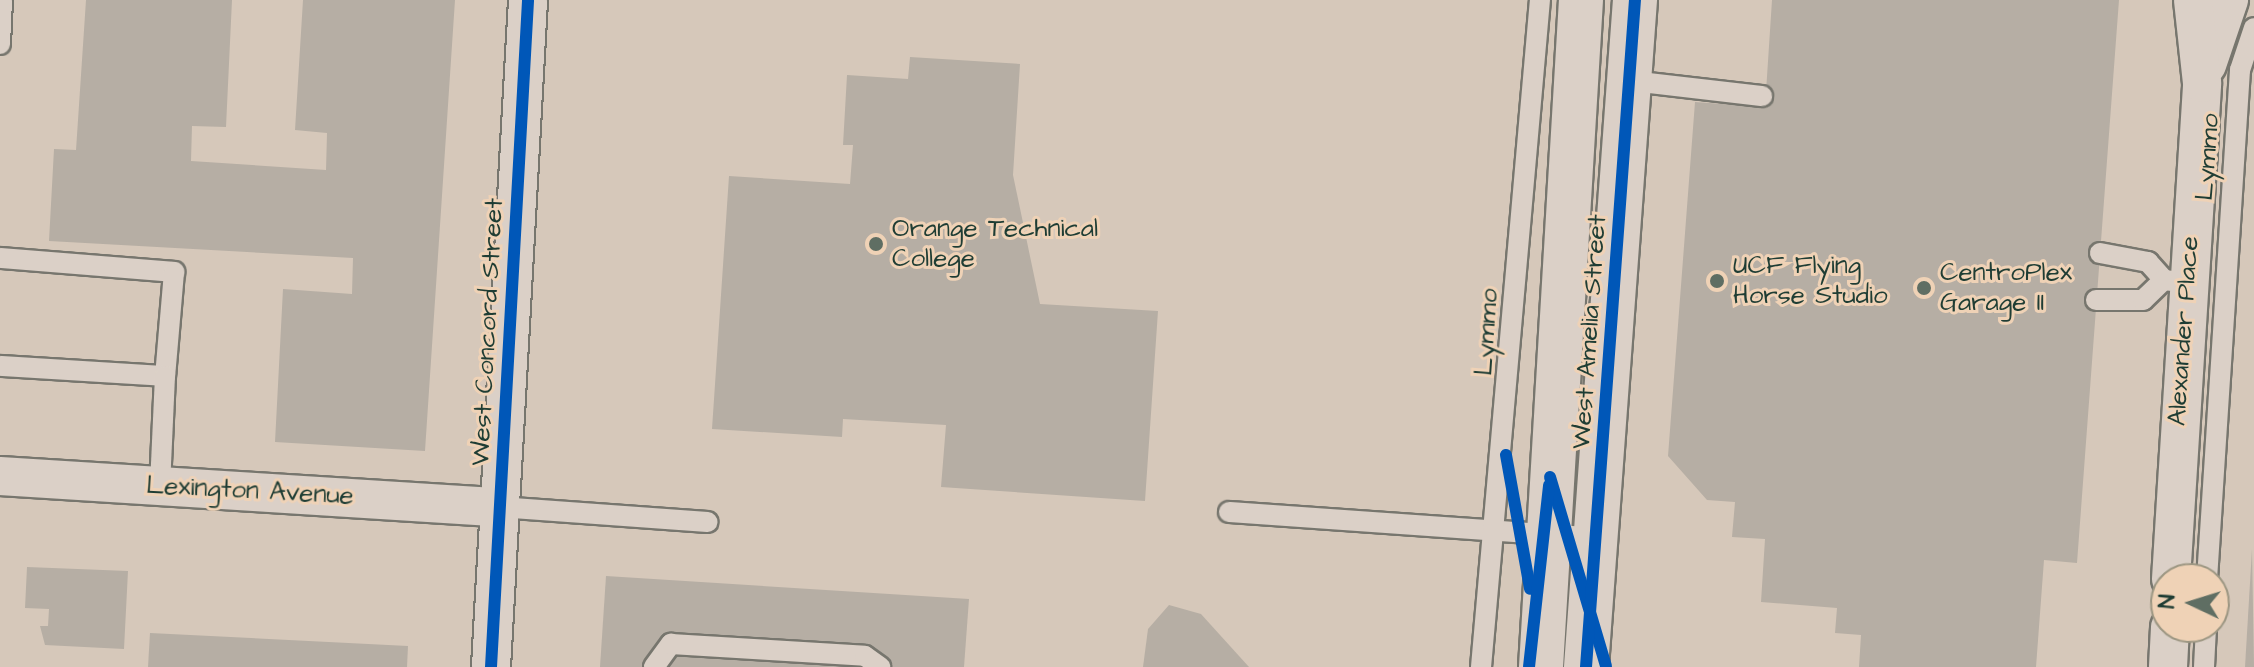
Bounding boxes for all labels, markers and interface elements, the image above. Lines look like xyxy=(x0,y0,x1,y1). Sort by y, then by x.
street label: Lymmo xyxy=(2189,112,2227,202)
street label: West Concord Street xyxy=(465,197,511,467)
place label: Orange Technical College xyxy=(892,213,1098,274)
street label: West Amelia Street xyxy=(1566,214,1614,450)
marker: Orange Technical College xyxy=(867,235,885,253)
street label: Alexander Place xyxy=(2162,235,2206,427)
place label: UCF Flying Horse Studio xyxy=(1733,250,1888,312)
place label: CentroPlex Garage II xyxy=(1940,257,2072,318)
marker: UCF Flying Horse Studio xyxy=(1708,272,1726,290)
marker: CentroPlex Garage II xyxy=(1915,279,1933,297)
street label: Lymmo xyxy=(1468,287,1506,377)
street label: Lexington Avenue xyxy=(145,470,355,512)
north arrow xyxy=(2150,563,2230,643)
text: N xyxy=(2152,593,2183,609)

